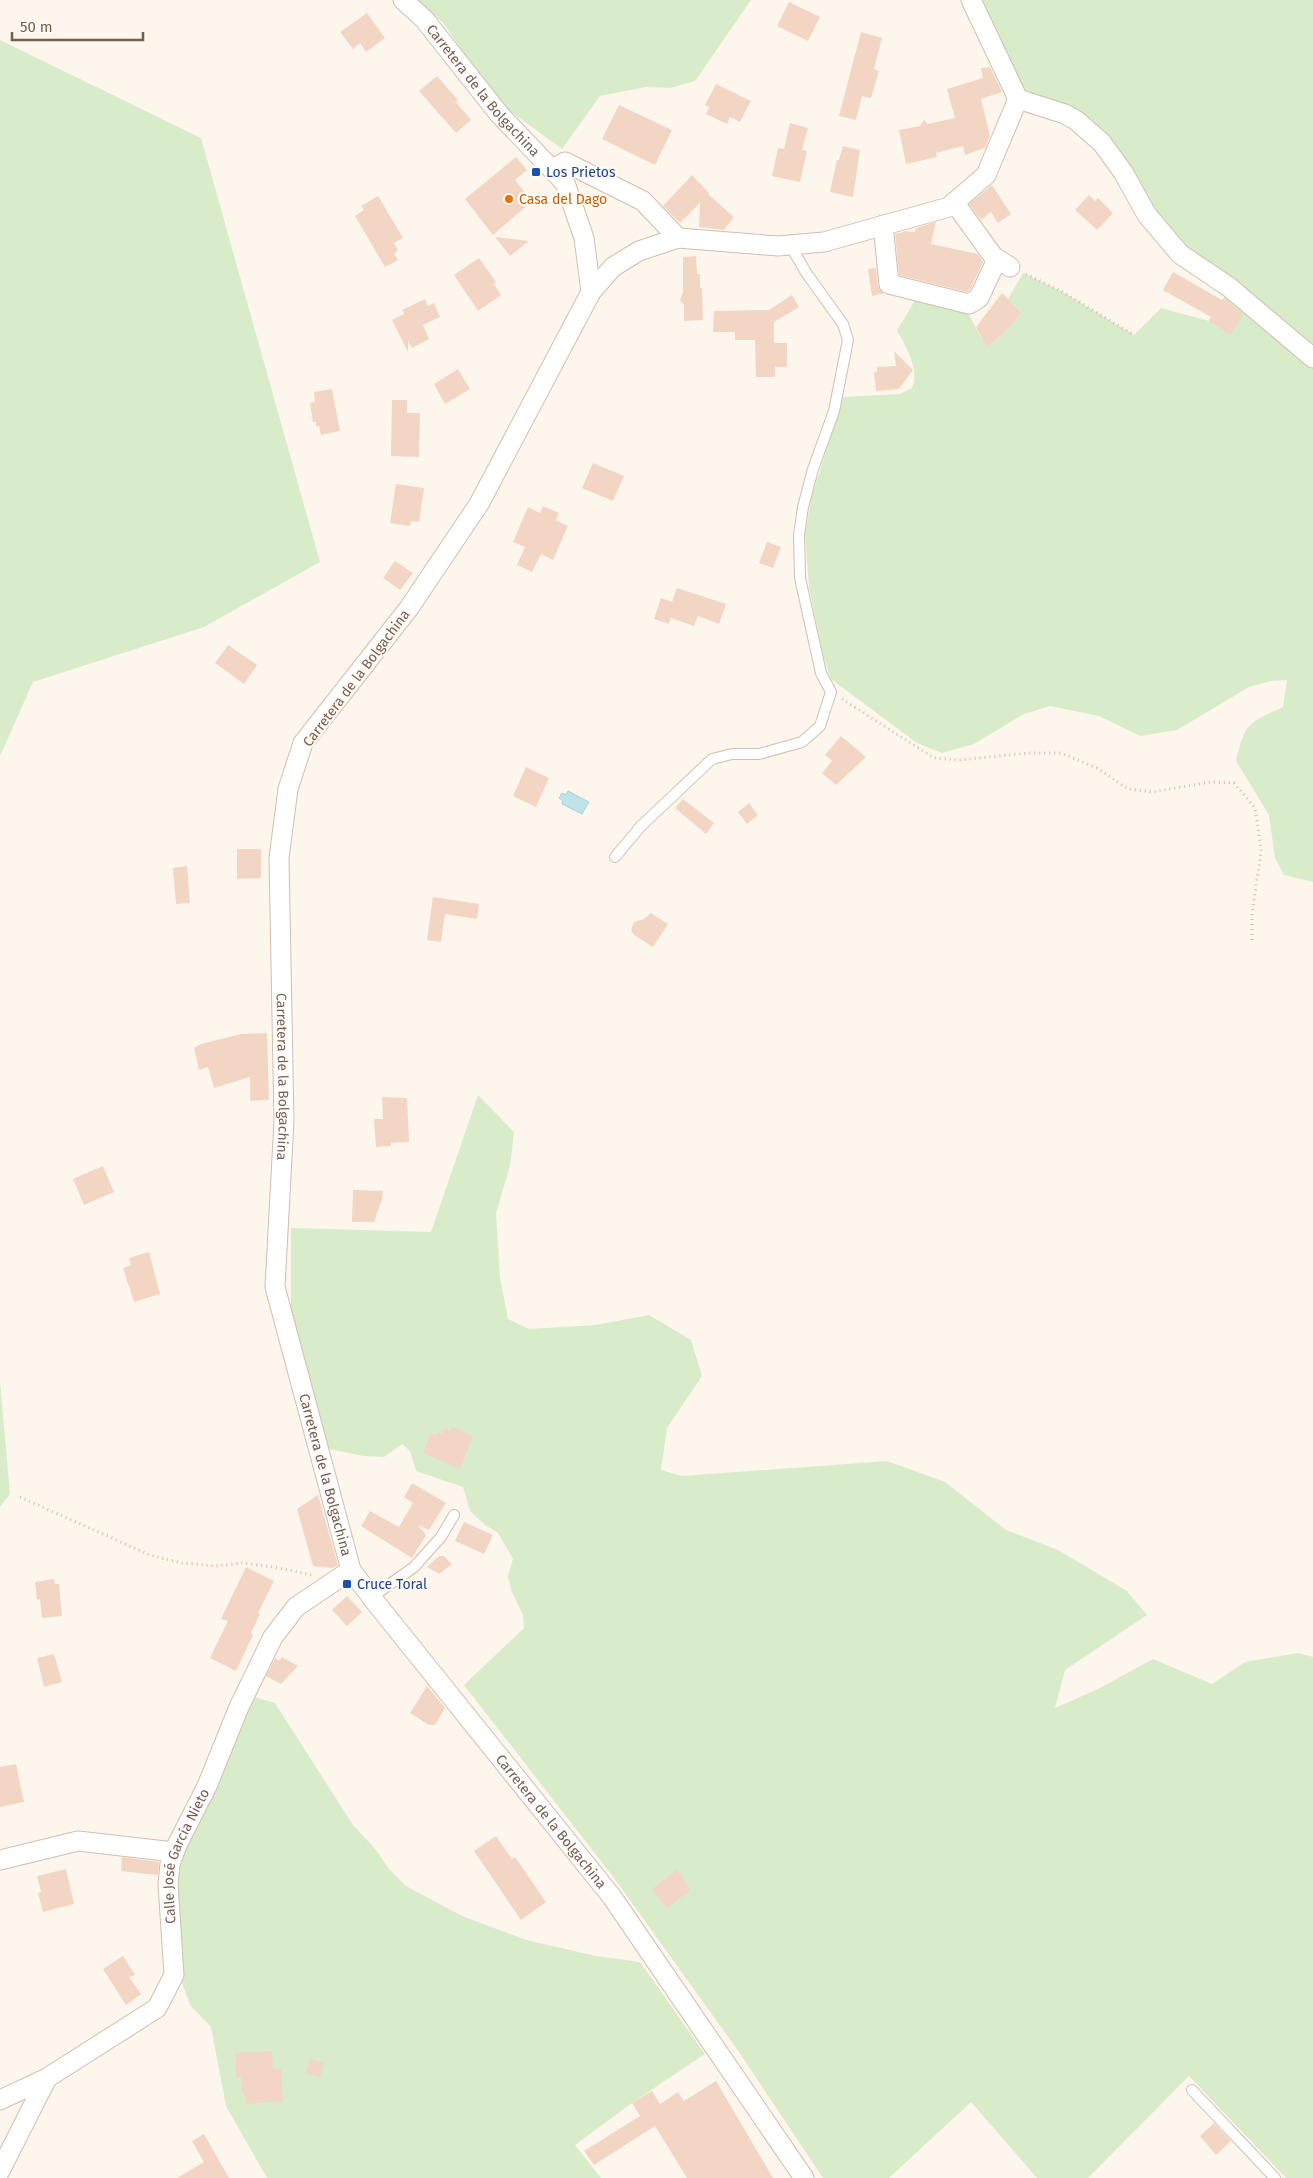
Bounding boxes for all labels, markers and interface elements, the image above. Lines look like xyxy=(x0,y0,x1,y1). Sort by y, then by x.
scale bar xyxy=(12,10,144,42)
text: 50 m xyxy=(20,18,53,36)
street label: Carretera de la Bolgachina xyxy=(422,21,543,160)
place label: Los Prietos xyxy=(546,164,616,181)
marker: Los Prietos xyxy=(530,166,542,178)
place label: Casa del Dago xyxy=(519,191,607,208)
marker: Casa del Dago xyxy=(503,193,515,205)
street label: Carretera de la Bolgachina xyxy=(299,606,414,750)
street label: Carretera de la Bolgachina xyxy=(273,993,292,1161)
street label: Carretera de la Bolgachina xyxy=(295,1392,355,1558)
place label: Cruce Toral xyxy=(357,1576,427,1593)
marker: Cruce Toral xyxy=(341,1578,353,1590)
street label: Carretera de la Bolgachina xyxy=(492,1751,610,1892)
street label: Calle José García Nieto xyxy=(160,1786,213,1924)

